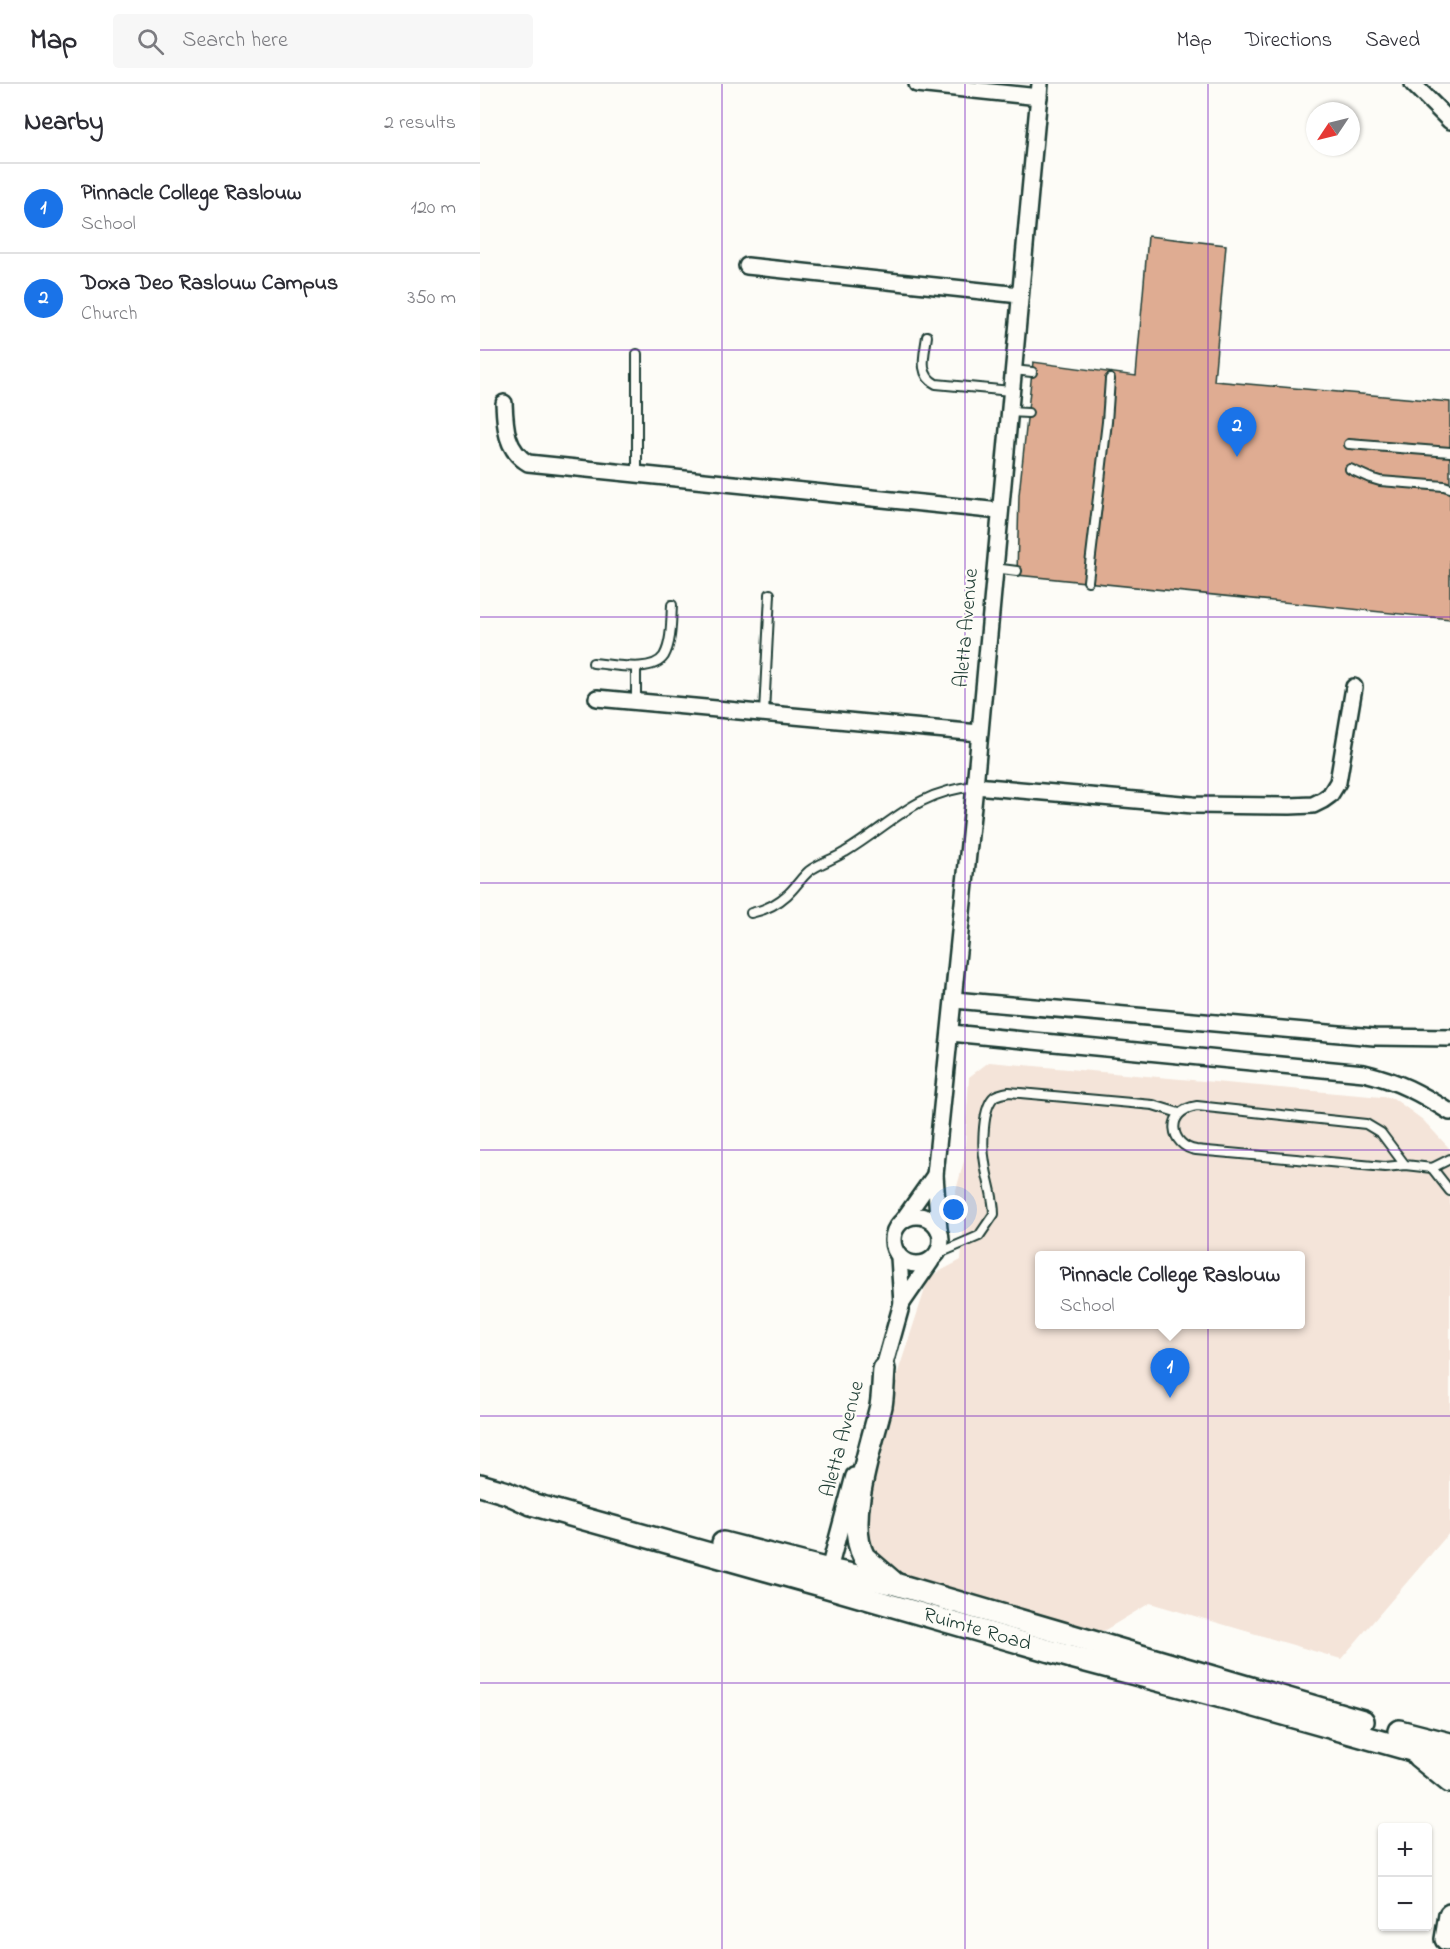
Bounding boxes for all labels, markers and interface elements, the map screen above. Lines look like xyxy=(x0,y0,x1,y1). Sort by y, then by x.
search box xyxy=(113,14,533,68)
text: Map xyxy=(30,21,77,62)
icon: search xyxy=(134,25,167,58)
text: Search here xyxy=(182,25,288,57)
text: Map xyxy=(1176,26,1212,56)
text: Directions xyxy=(1245,26,1332,56)
text: Saved xyxy=(1365,26,1420,56)
north arrow xyxy=(1306,102,1360,156)
text: Nearby xyxy=(24,104,103,142)
text: 2 results xyxy=(384,109,456,138)
text: Pinnacle College Raslouw xyxy=(81,178,301,210)
text: 1 xyxy=(40,194,47,223)
text: 120 m xyxy=(411,194,456,223)
text: School xyxy=(81,210,136,239)
text: Doxa Deo Raslouw Campus xyxy=(81,268,338,300)
text: 2 xyxy=(39,284,48,313)
text: 350 m xyxy=(407,284,456,313)
text: Church xyxy=(81,300,137,329)
pin: 2 xyxy=(1218,408,1257,457)
street label: Aletta Avenue xyxy=(947,567,987,689)
your location xyxy=(939,1195,968,1224)
popup xyxy=(1035,1251,1305,1329)
text: Pinnacle College Raslouw xyxy=(1060,1260,1280,1292)
text: School xyxy=(1060,1292,1115,1321)
pin: 1 xyxy=(1150,1348,1190,1398)
street label: Aletta Avenue xyxy=(813,1377,873,1501)
street label: Ruimte Road xyxy=(920,1600,1035,1660)
map controls xyxy=(1378,1823,1432,1931)
button: + xyxy=(1378,1823,1432,1877)
button: − xyxy=(1378,1877,1432,1931)

